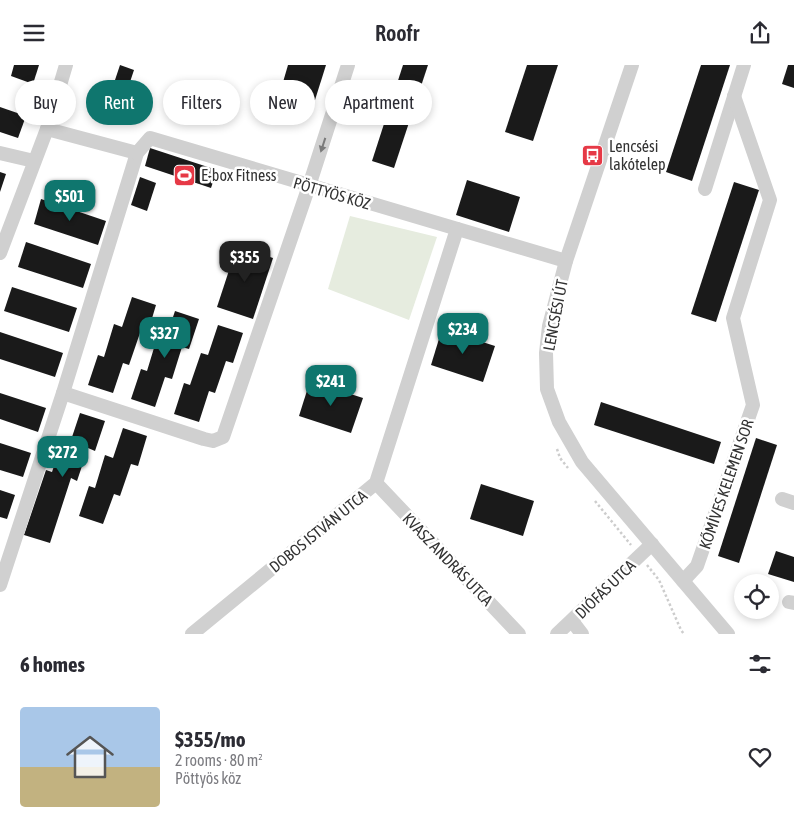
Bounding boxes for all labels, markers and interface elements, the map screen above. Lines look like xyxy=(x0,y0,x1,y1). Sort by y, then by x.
icon: menu xyxy=(20,19,48,47)
icon: share xyxy=(746,19,774,47)
text: Roofr xyxy=(375,20,419,46)
chip: Buy xyxy=(15,80,76,125)
chip: Rent xyxy=(86,80,153,125)
chip: Filters xyxy=(163,80,240,125)
chip: New xyxy=(250,80,315,125)
chip: Apartment xyxy=(325,80,432,125)
one-way arrow xyxy=(318,137,326,152)
place label: Lencsési lakótelep xyxy=(609,137,666,174)
bus stop icon: Lencsési lakótelep xyxy=(581,143,605,167)
sports icon: E-box Fitness xyxy=(173,163,197,187)
place label: E-box Fitness xyxy=(201,166,277,184)
street label: PÖTTYÖS KÖZ xyxy=(291,173,373,213)
pin: $501 xyxy=(40,179,100,222)
text: $501 xyxy=(55,187,85,205)
pin: $355 xyxy=(215,241,275,283)
text: $355 xyxy=(230,248,260,266)
street label: LENCSÉSI ÚT xyxy=(539,278,571,352)
pin: $234 xyxy=(433,313,493,355)
pin: $327 xyxy=(135,317,195,359)
text: $234 xyxy=(448,320,478,338)
text: $327 xyxy=(150,324,180,342)
pin: $241 xyxy=(301,365,361,407)
text: $241 xyxy=(316,372,346,390)
street label: KŐMÍVES KELEMEN SOR xyxy=(695,417,757,551)
pin: $272 xyxy=(33,435,93,478)
text: $272 xyxy=(48,443,78,461)
street label: DOBOS ISTVÁN UTCA xyxy=(266,486,370,576)
street label: KVASZ ANDRÁS UTCA xyxy=(399,509,497,609)
street label: DIÓFÁS UTCA xyxy=(571,556,639,622)
map controls xyxy=(734,574,779,619)
button: locate xyxy=(734,574,779,619)
icon: filters xyxy=(746,650,774,678)
text: 6 homes xyxy=(20,652,85,676)
icon: home xyxy=(60,727,120,787)
text: $355/mo xyxy=(175,727,246,751)
icon: heart xyxy=(746,743,774,771)
text: 2 rooms · 80 m² xyxy=(175,751,263,769)
text: Pöttyös köz xyxy=(175,769,241,787)

